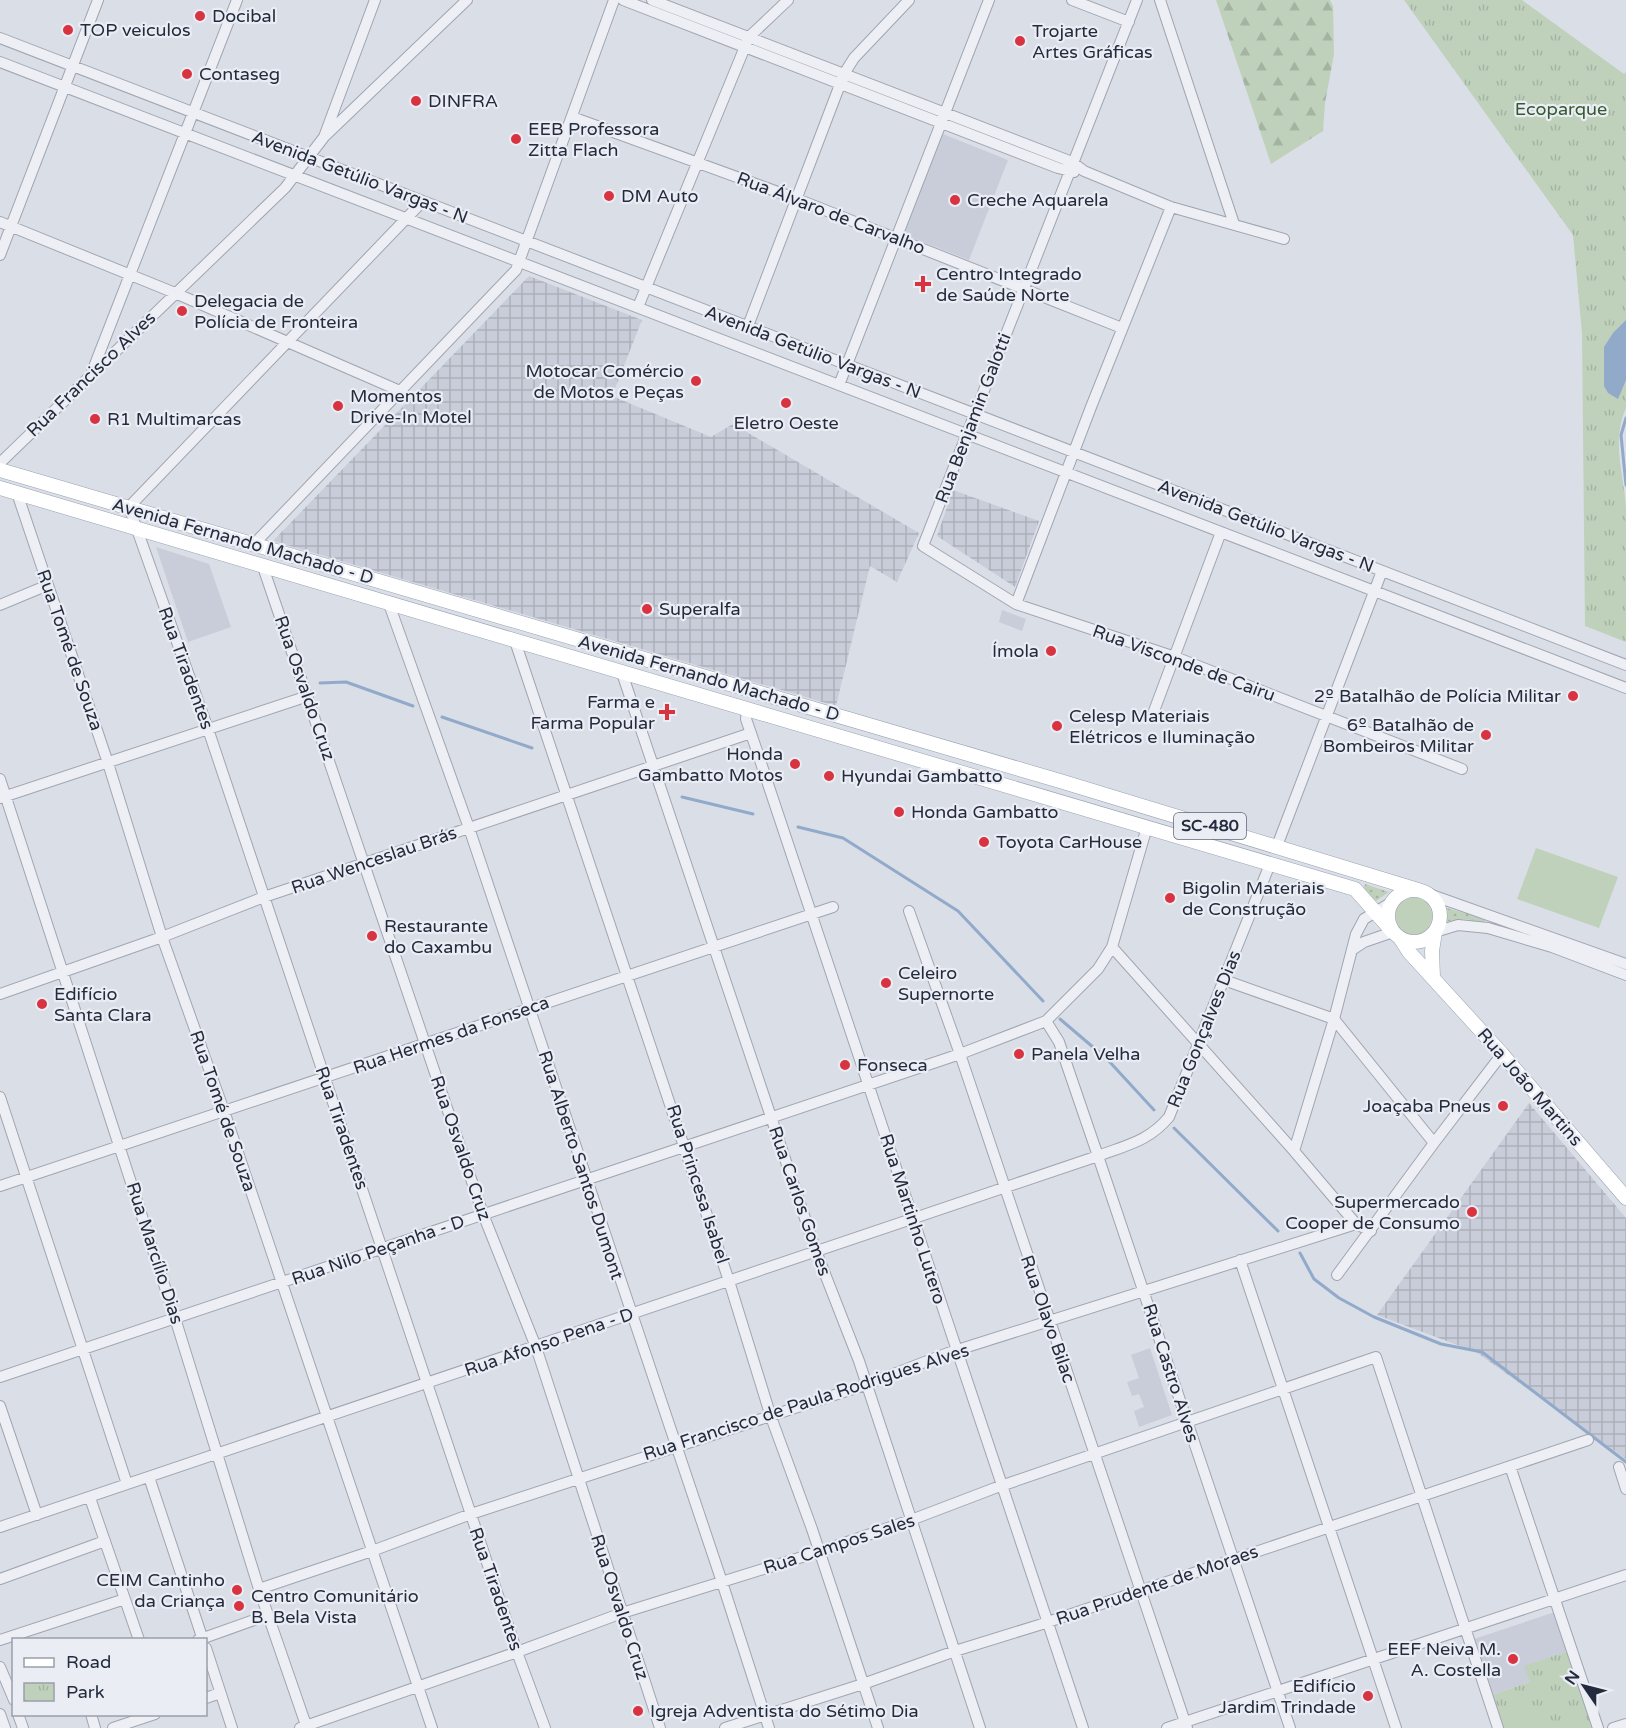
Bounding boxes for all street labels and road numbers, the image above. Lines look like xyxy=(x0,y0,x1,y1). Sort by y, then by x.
street label: Avenida Getúlio Vargas - N xyxy=(249,126,471,228)
street label: Rua Álvaro de Carvalho xyxy=(734,167,928,259)
street label: Avenida Getúlio Vargas - N xyxy=(702,301,924,403)
street label: Rua Francisco Alves xyxy=(22,307,160,441)
street label: Rua Benjamin Galotti xyxy=(930,330,1016,506)
street label: Avenida Getúlio Vargas - N xyxy=(1155,475,1377,577)
street label: Avenida Fernando Machado - D xyxy=(110,493,376,589)
street label: Rua Tomé de Souza xyxy=(32,567,108,733)
street label: Rua Tiradentes xyxy=(154,604,218,732)
street label: Rua Osvaldo Cruz xyxy=(270,613,340,763)
street label: Rua Visconde de Cairu xyxy=(1090,620,1278,706)
street label: Avenida Fernando Machado - D xyxy=(576,630,842,726)
road number: SC-480 xyxy=(1174,813,1246,839)
street label: Rua Wenceslau Brás xyxy=(288,821,460,899)
street label: Rua Gonçalves Dias xyxy=(1162,947,1246,1111)
street label: Rua Hermes da Fonseca xyxy=(350,991,552,1079)
street label: Rua João Martins xyxy=(1473,1024,1587,1150)
street label: Rua Tomé de Souza xyxy=(185,1028,261,1194)
street label: Rua Alberto Santos Dumont xyxy=(534,1048,629,1282)
street label: Rua Tiradentes xyxy=(311,1064,373,1192)
street label: Rua Osvaldo Cruz xyxy=(426,1073,496,1223)
street label: Rua Princesa Isabel xyxy=(662,1102,734,1266)
street label: Rua Carlos Gomes xyxy=(764,1123,836,1279)
street label: Rua Martinho Lutero xyxy=(875,1131,951,1307)
street label: Rua Marcílio Dias xyxy=(122,1179,188,1327)
street label: Rua Nilo Peçanha - D xyxy=(289,1210,467,1290)
street label: Rua Olavo Bilac xyxy=(1016,1252,1080,1386)
street label: Rua Castro Alves xyxy=(1138,1301,1204,1445)
street label: Rua Afonso Pena - D xyxy=(462,1303,636,1381)
street label: Rua Francisco de Paula Rodrigues Alves xyxy=(640,1339,972,1465)
street label: Rua Campos Sales xyxy=(761,1509,917,1579)
street label: Rua Tiradentes xyxy=(465,1525,527,1653)
street label: Rua Osvaldo Cruz xyxy=(586,1531,654,1683)
street label: Rua Prudente de Moraes xyxy=(1053,1540,1261,1630)

